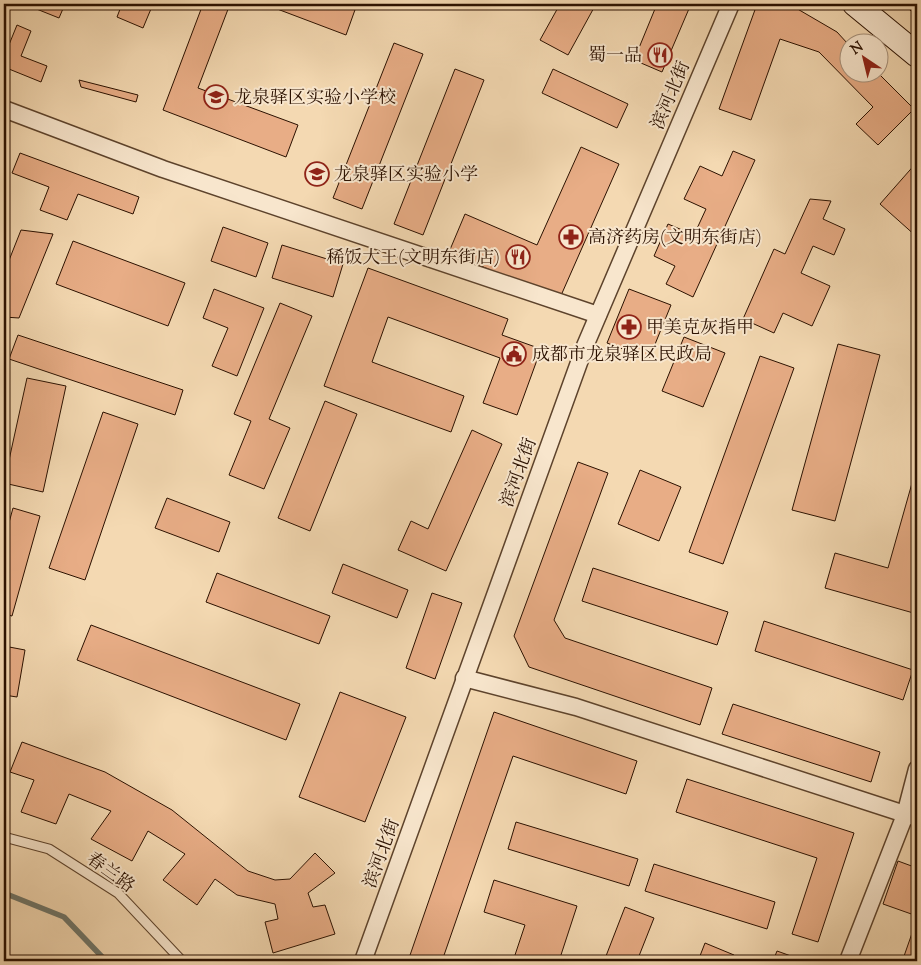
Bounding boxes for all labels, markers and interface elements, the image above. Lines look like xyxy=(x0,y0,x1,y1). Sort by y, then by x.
north arrow xyxy=(838,32,888,82)
text: N xyxy=(847,38,868,60)
restaurant icon: 蜀一品 xyxy=(647,42,673,68)
place label: 蜀一品 xyxy=(588,44,642,70)
street label: 滨河北街 xyxy=(646,58,698,134)
school or university icon: 龙泉驿区实验小学校 xyxy=(203,84,229,110)
place label: 龙泉驿区实验小学校 xyxy=(234,86,396,112)
school or university icon: 龙泉驿区实验小学 xyxy=(304,161,330,187)
place label: 龙泉驿区实验小学 xyxy=(334,163,478,189)
pharmacy icon: 高济药房(文明东街店) xyxy=(558,224,584,250)
place label: 高济药房(文明东街店) xyxy=(588,226,762,252)
restaurant icon: 稀饭大王(文明东街店) xyxy=(505,244,531,270)
place label: 稀饭大王(文明东街店) xyxy=(326,246,500,272)
pharmacy icon: 甲美克灰指甲 xyxy=(616,314,642,340)
place label: 甲美克灰指甲 xyxy=(646,316,754,342)
public building icon: 成都市龙泉驿区民政局 xyxy=(501,341,527,367)
place label: 成都市龙泉驿区民政局 xyxy=(532,343,712,369)
street label: 滨河北街 xyxy=(495,434,544,511)
street label: 滨河北街 xyxy=(358,815,407,892)
street label: 春兰路 xyxy=(80,847,139,900)

